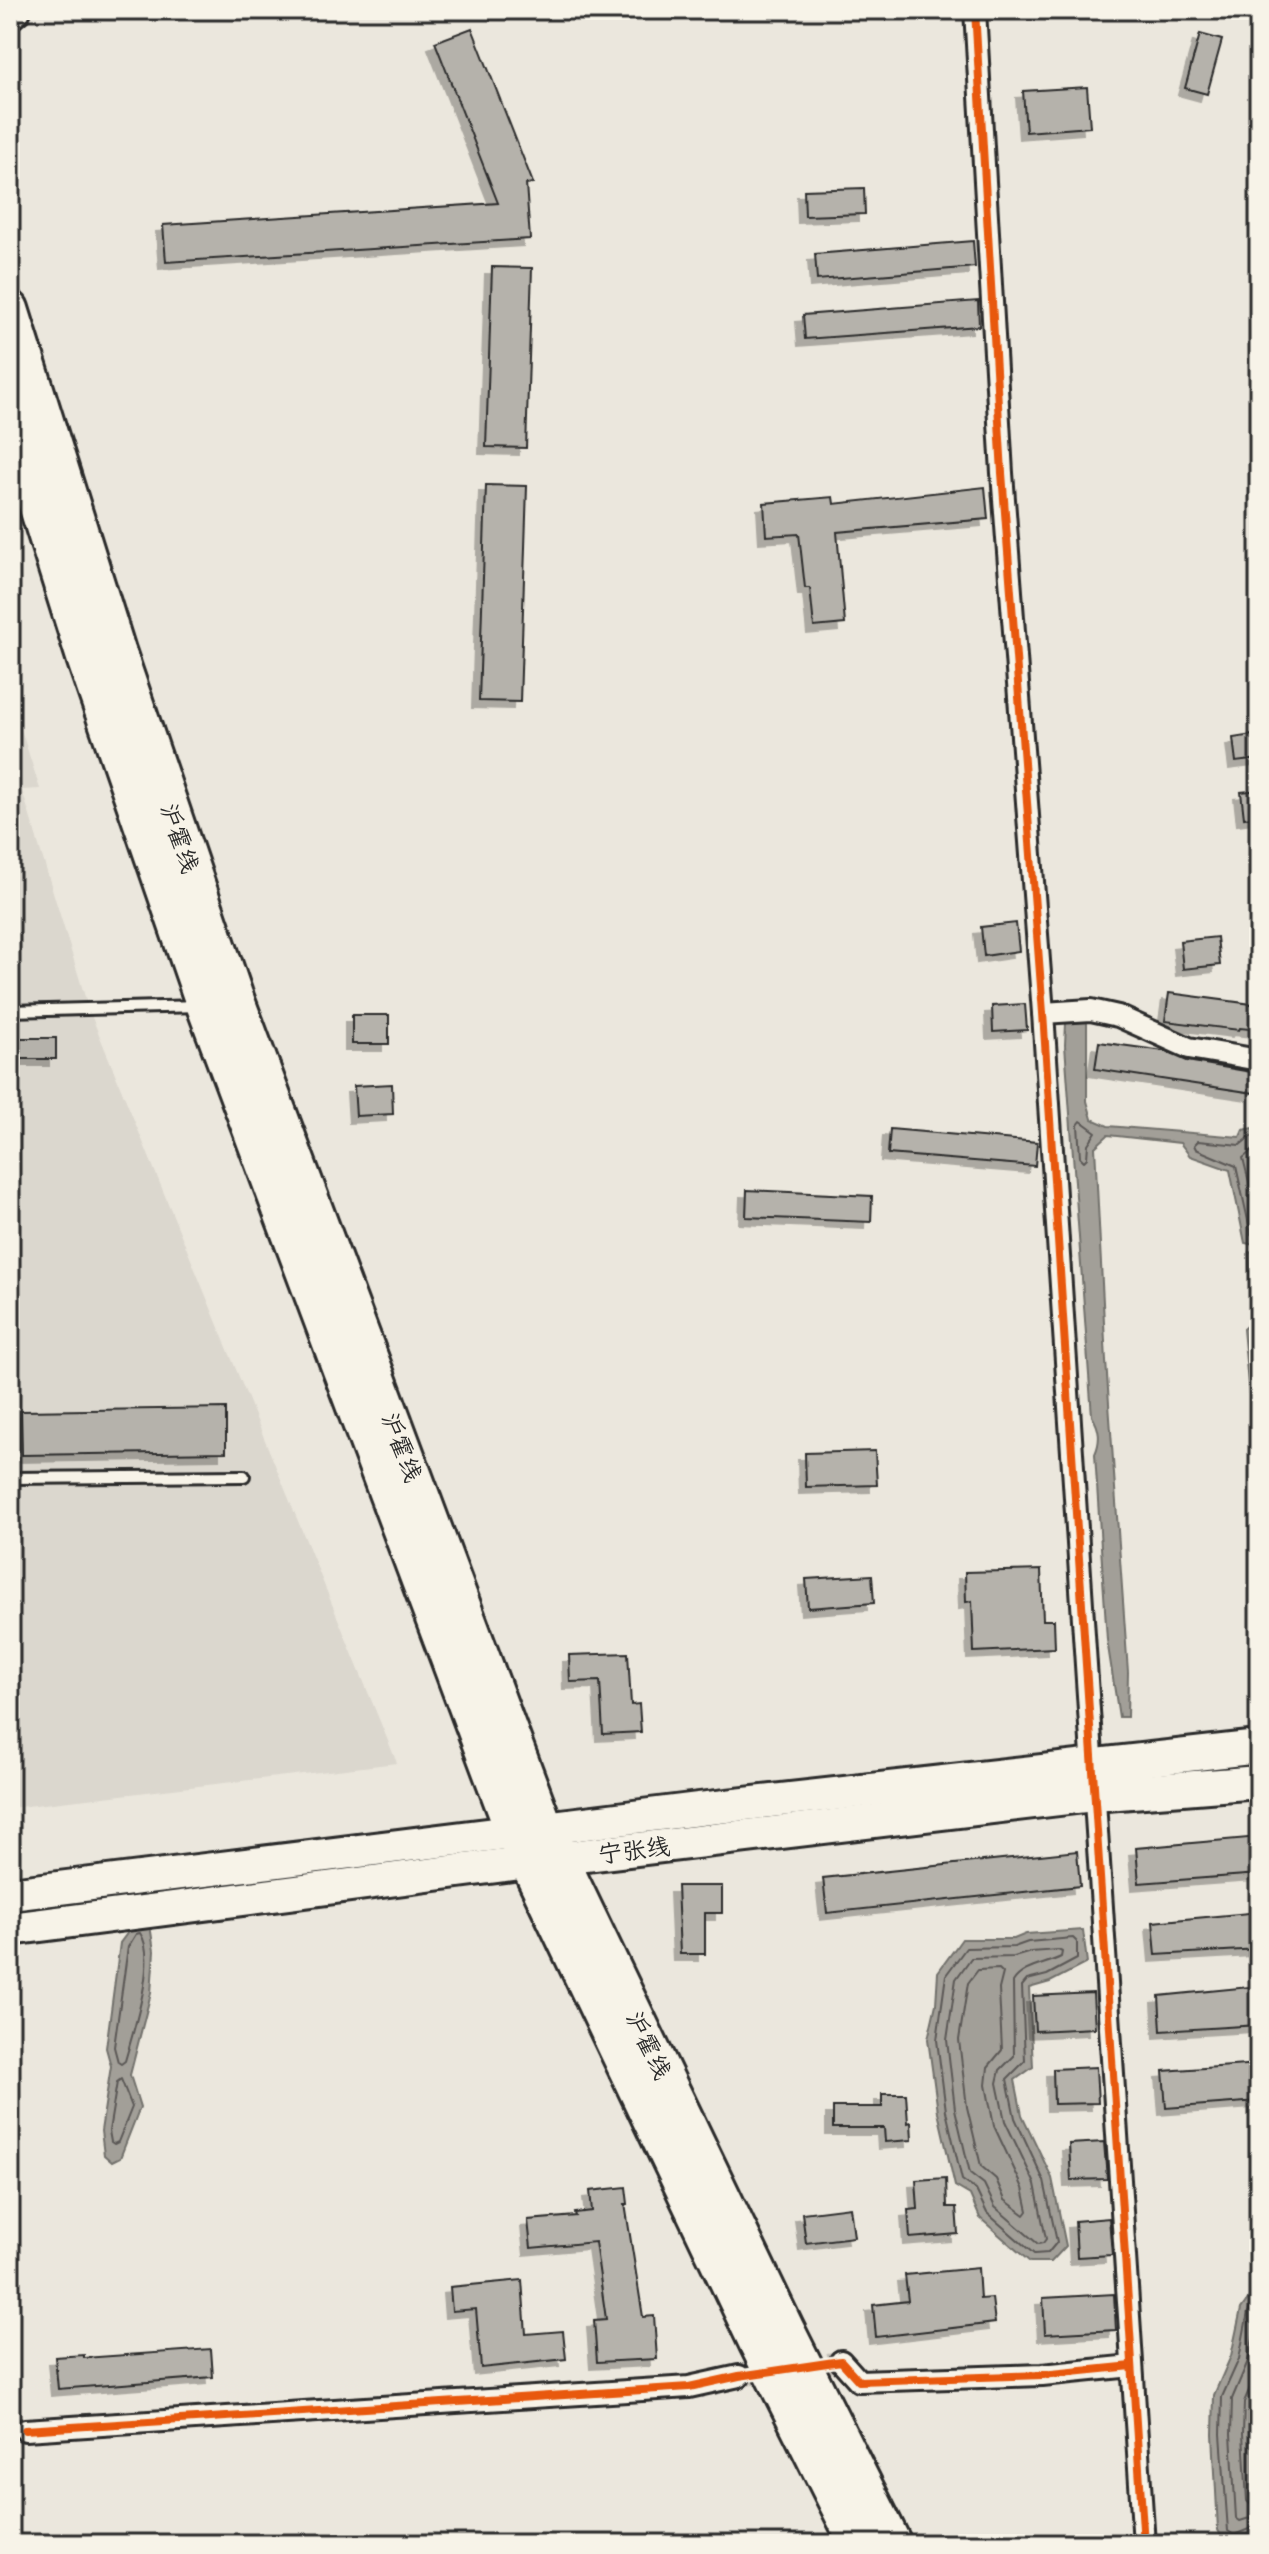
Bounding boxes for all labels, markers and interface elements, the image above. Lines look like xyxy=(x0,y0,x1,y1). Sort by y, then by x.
street label: 沪霍线 xyxy=(155,799,205,877)
street label: 沪霍线 xyxy=(376,1408,428,1486)
street label: 宁张线 xyxy=(597,1831,671,1869)
street label: 沪霍线 xyxy=(620,2006,678,2084)

